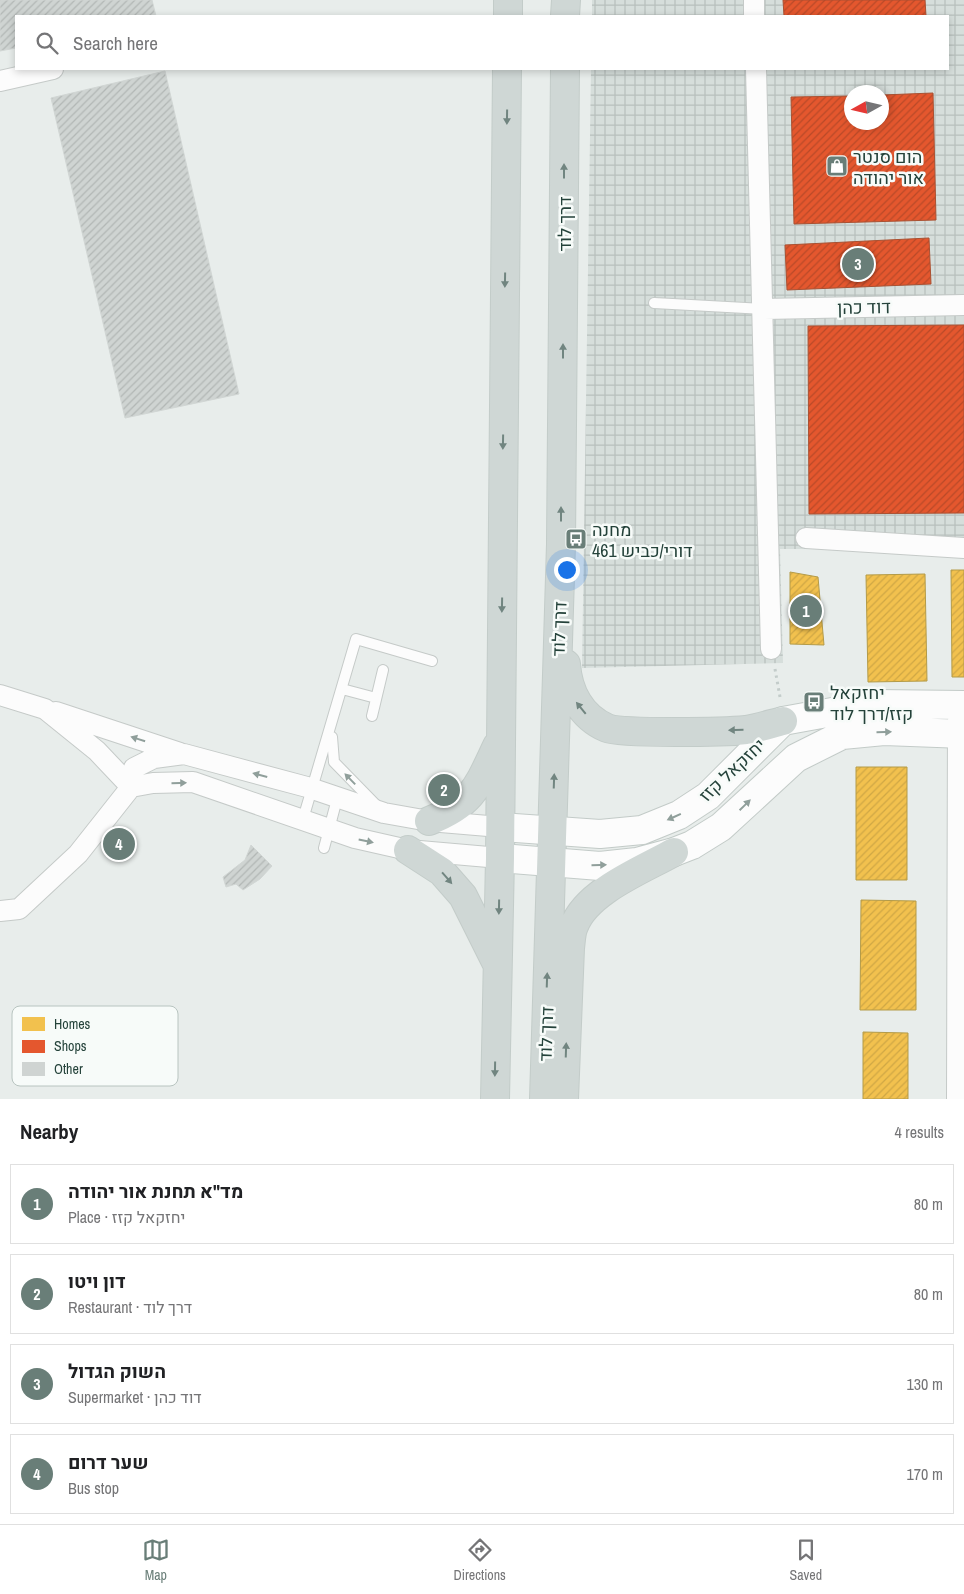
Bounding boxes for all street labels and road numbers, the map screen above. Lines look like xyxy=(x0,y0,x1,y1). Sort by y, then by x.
street label: דרך לוד xyxy=(552,196,577,252)
street label: דוד כהן xyxy=(837,294,891,320)
street label: דרך לוד xyxy=(546,601,572,657)
street label: יחזקאל קזז xyxy=(693,733,771,807)
street label: דרך לוד xyxy=(533,1006,559,1062)

